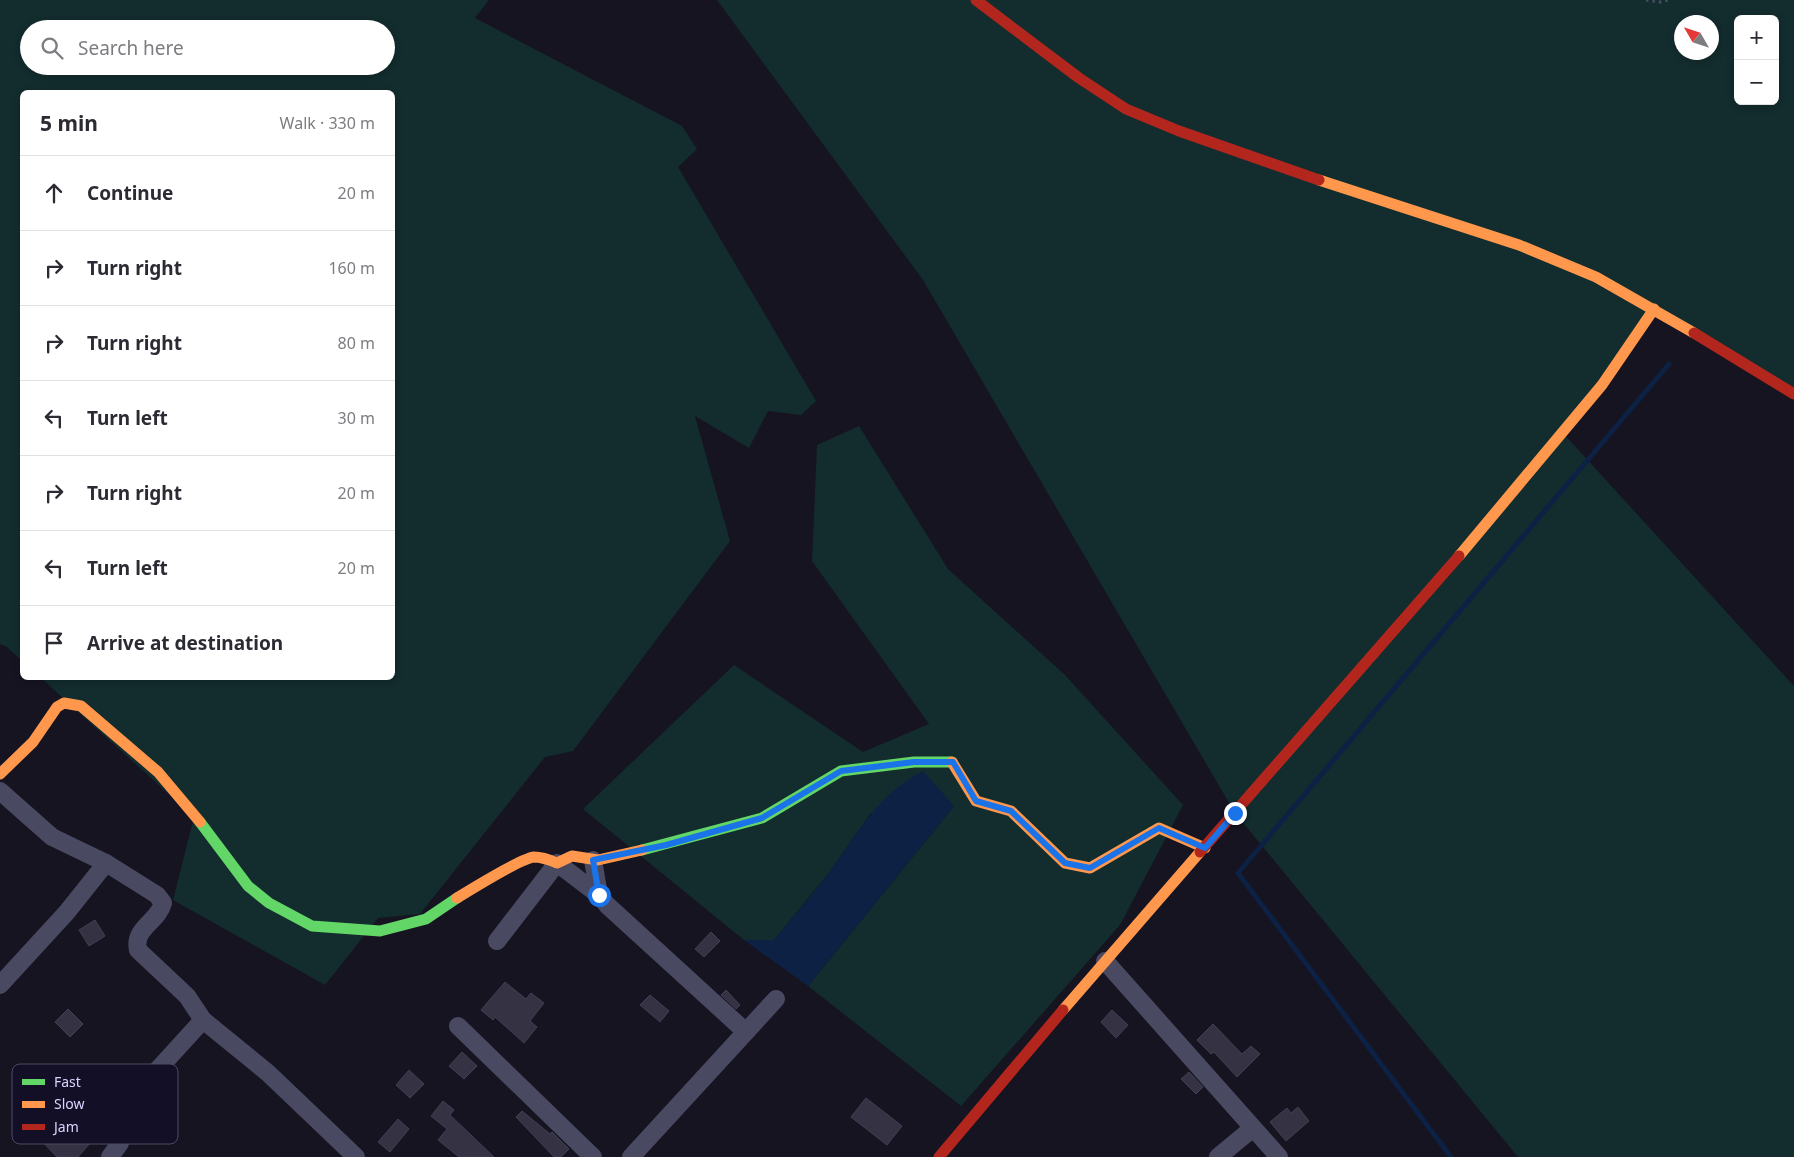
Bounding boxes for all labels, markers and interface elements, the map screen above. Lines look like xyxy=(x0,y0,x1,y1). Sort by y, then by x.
north arrow xyxy=(1674,15,1719,60)
map controls xyxy=(1734,15,1779,105)
button: + xyxy=(1734,15,1779,60)
search box xyxy=(20,20,395,75)
icon: search xyxy=(38,34,66,62)
text: Search here xyxy=(78,35,184,61)
button: − xyxy=(1734,60,1779,105)
text: 5 min xyxy=(40,109,98,137)
text: Walk · 330 m xyxy=(280,112,375,134)
icon: ahead xyxy=(40,179,68,207)
text: Continue xyxy=(87,180,173,206)
text: 20 m xyxy=(338,182,375,204)
icon: right xyxy=(40,254,68,282)
text: Turn right xyxy=(87,255,182,281)
text: 160 m xyxy=(328,257,375,279)
icon: right xyxy=(40,329,68,357)
text: Turn right xyxy=(87,330,182,356)
text: 80 m xyxy=(338,332,375,354)
icon: left xyxy=(40,404,68,432)
text: Turn left xyxy=(87,405,168,431)
text: 30 m xyxy=(338,407,375,429)
icon: right xyxy=(40,479,68,507)
text: Turn right xyxy=(87,480,182,506)
text: 20 m xyxy=(338,482,375,504)
icon: left xyxy=(40,554,68,582)
text: Turn left xyxy=(87,555,168,581)
text: 20 m xyxy=(338,557,375,579)
icon: arrive xyxy=(40,629,68,657)
text: Arrive at destination xyxy=(87,630,283,656)
route end xyxy=(1224,802,1247,825)
route start xyxy=(588,884,611,907)
legend xyxy=(12,1064,178,1144)
text: Fast xyxy=(54,1072,81,1091)
text: Slow xyxy=(54,1094,85,1113)
text: Jam xyxy=(52,1117,79,1136)

